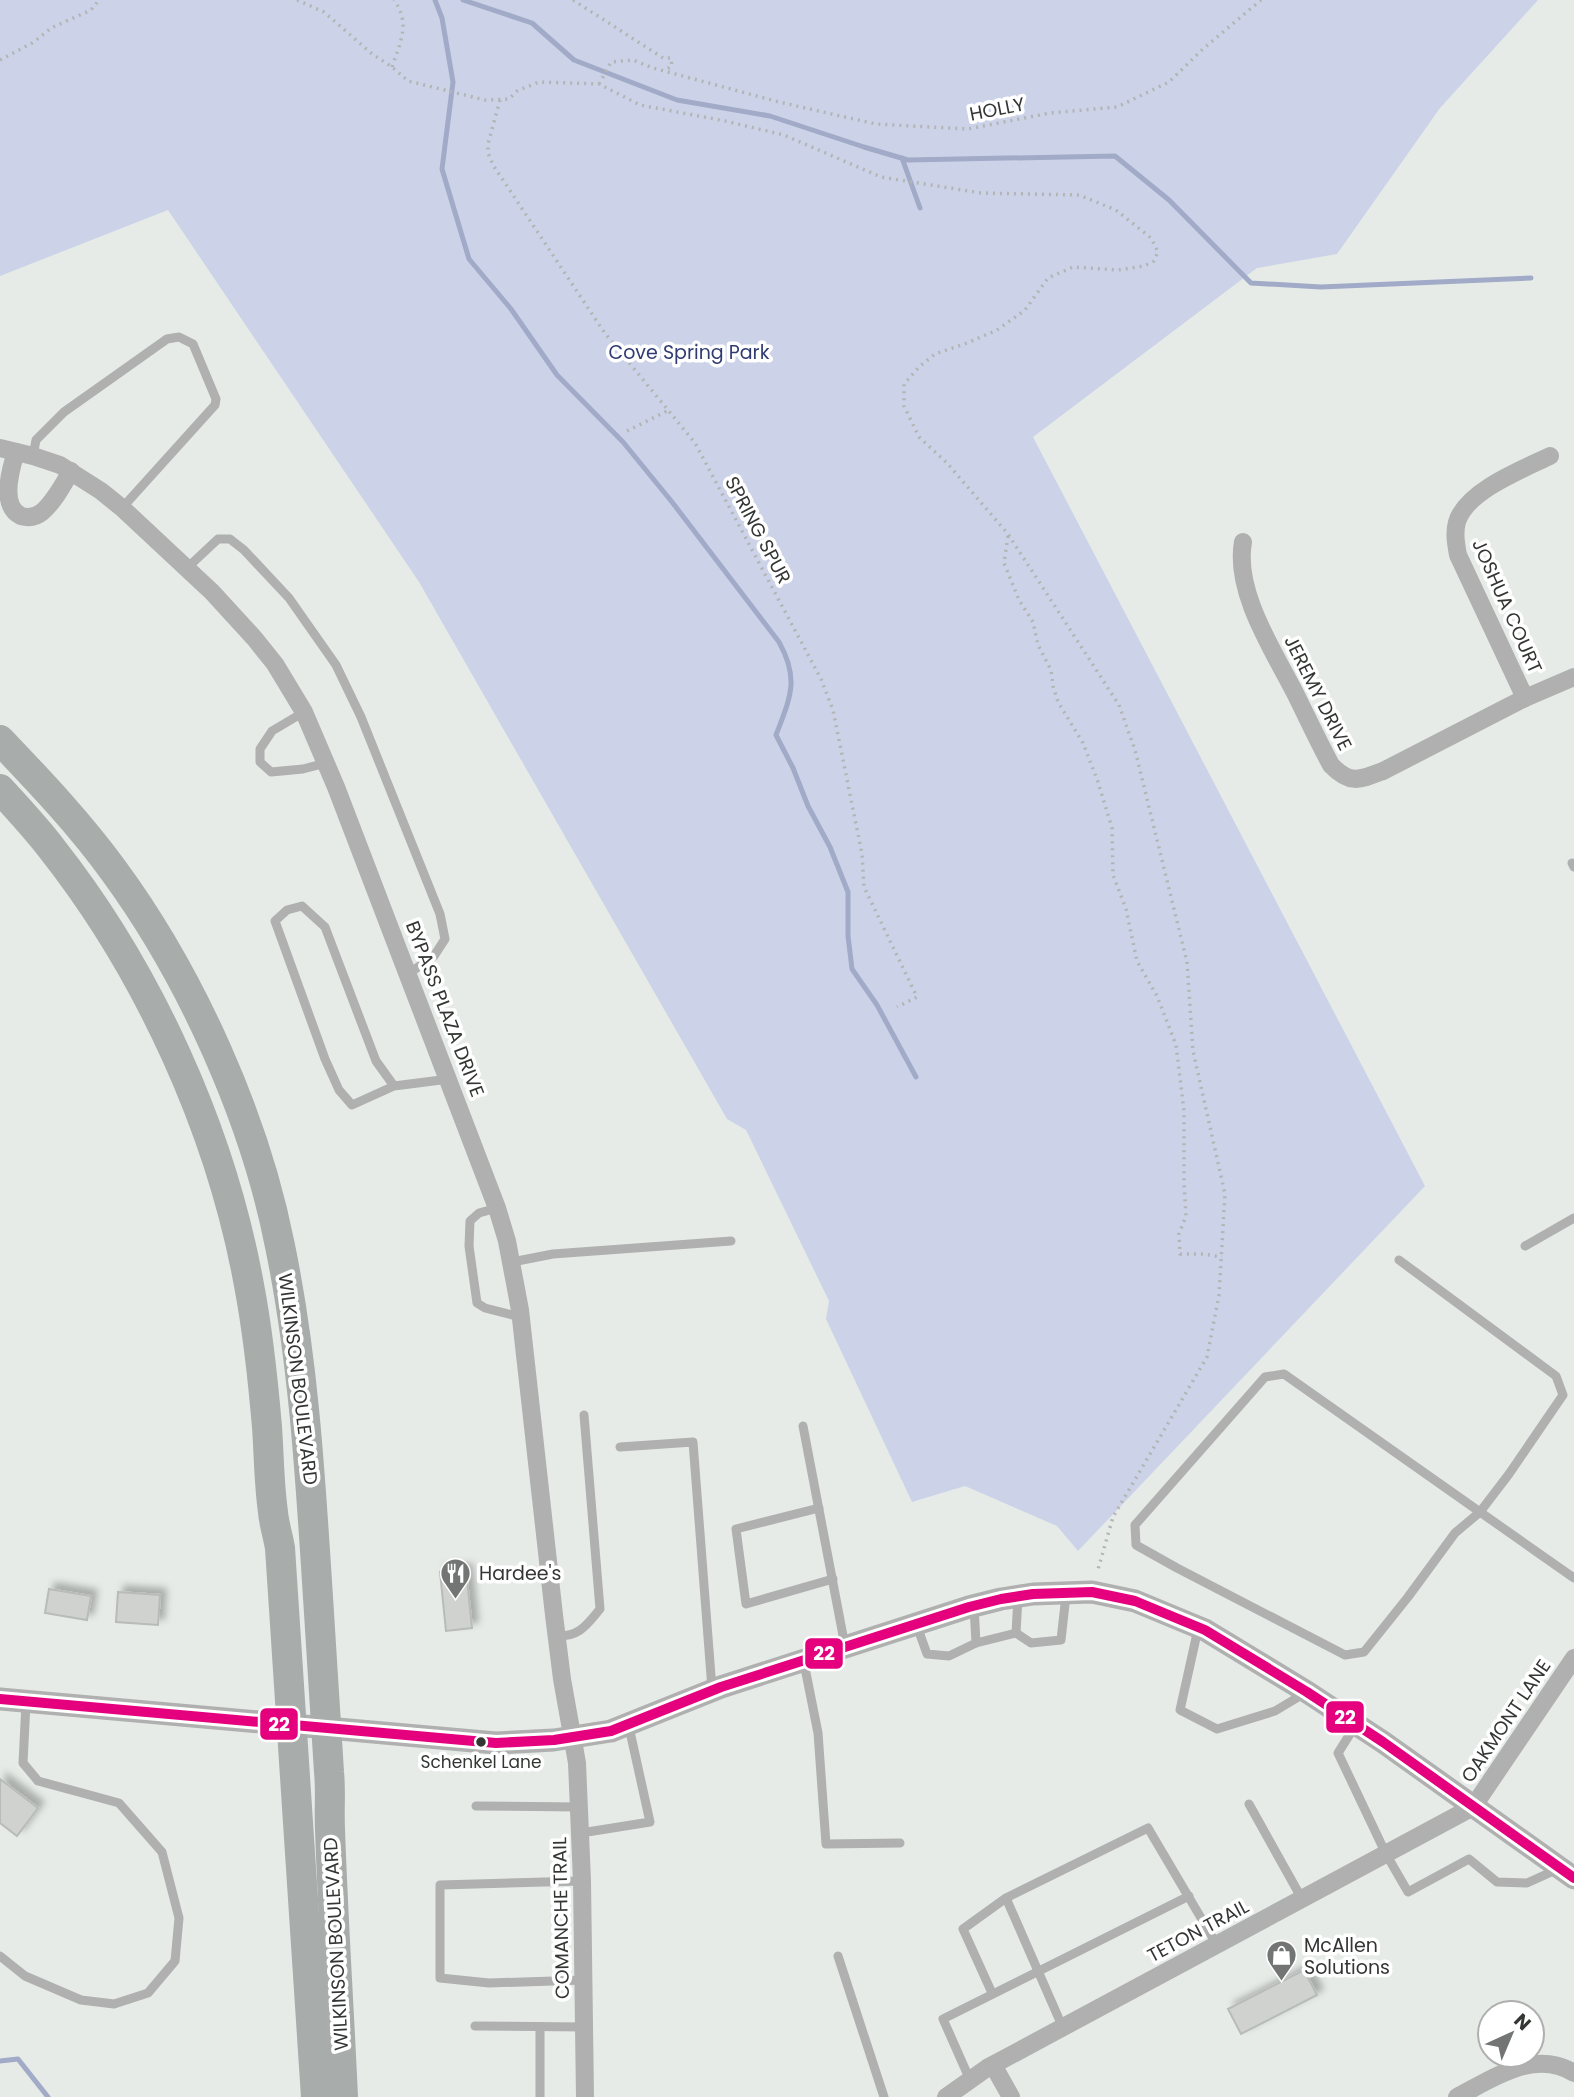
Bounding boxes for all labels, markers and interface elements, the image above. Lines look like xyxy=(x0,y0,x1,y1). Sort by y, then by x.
street label: HOLLY xyxy=(967,90,1027,128)
park label: Cove Spring Park xyxy=(609,339,770,366)
street label: SPRING SPUR xyxy=(718,472,798,588)
street label: JOSHUA COURT xyxy=(1465,535,1549,677)
street label: JEREMY DRIVE xyxy=(1277,631,1359,755)
street label: BYPASS PLAZA DRIVE xyxy=(399,917,491,1101)
street label: WILKINSON BOULEVARD xyxy=(272,1271,324,1487)
restaurant icon: Hardee's xyxy=(439,1556,473,1600)
place label: Hardee's xyxy=(479,1560,561,1587)
line badge: 22 xyxy=(804,1637,844,1670)
text: 22 xyxy=(813,1640,835,1667)
street label: OAKMONT LANE xyxy=(1455,1654,1557,1788)
line badge: 22 xyxy=(1325,1700,1365,1734)
text: 22 xyxy=(1334,1704,1356,1731)
line badge: 22 xyxy=(259,1707,299,1741)
text: 22 xyxy=(268,1711,290,1738)
marker: Schenkel Lane xyxy=(474,1735,488,1749)
place label: Schenkel Lane xyxy=(421,1750,541,1774)
street label: WILKINSON BOULEVARD xyxy=(317,1837,355,2051)
street label: COMANCHE TRAIL xyxy=(546,1837,576,1999)
street label: TETON TRAIL xyxy=(1143,1893,1253,1969)
place label: McAllen Solutions xyxy=(1304,1932,1390,1981)
shop icon: McAllen Solutions xyxy=(1264,1939,1298,1983)
north arrow xyxy=(1476,1999,1546,2069)
text: N xyxy=(1508,2007,1537,2037)

